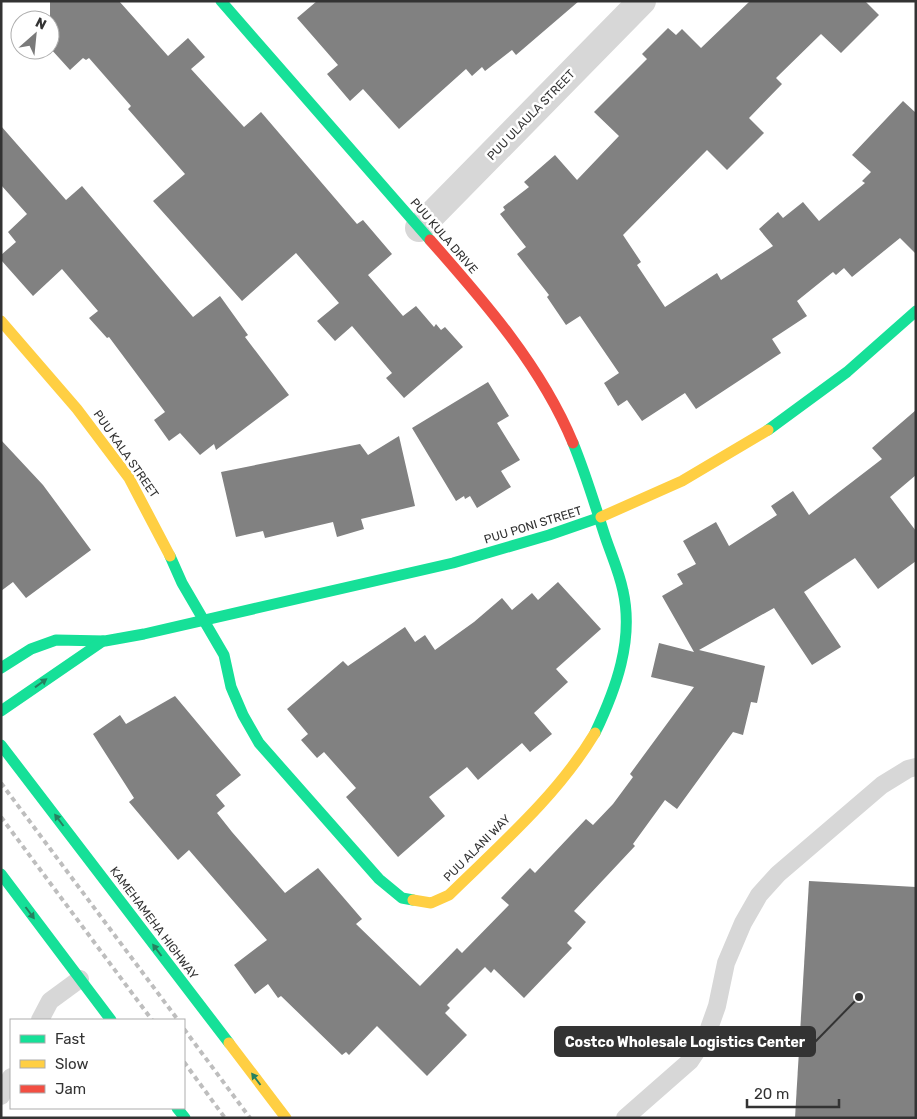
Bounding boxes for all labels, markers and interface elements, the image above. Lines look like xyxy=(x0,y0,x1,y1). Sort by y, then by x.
north arrow xyxy=(10,10,60,60)
text: N xyxy=(32,14,49,34)
street label: PUU ULAULA STREET xyxy=(484,67,578,163)
street label: PUU KULA DRIVE xyxy=(408,196,480,276)
street label: PUU KALA STREET xyxy=(90,407,162,501)
street label: PUU PONI STREET xyxy=(482,503,584,547)
one-way arrow xyxy=(34,677,47,688)
street label: PUU ALANI WAY xyxy=(441,812,513,884)
one-way arrow xyxy=(54,814,64,827)
street label: KAMEHAMEHA HIGHWAY xyxy=(107,864,201,982)
one-way arrow xyxy=(25,906,36,919)
one-way arrow xyxy=(152,944,163,957)
legend xyxy=(10,1019,185,1109)
callout: Costco Wholesale Logistics Center xyxy=(555,1027,815,1056)
text: Fast xyxy=(55,1030,85,1048)
text: Costco Wholesale Logistics Center xyxy=(565,1034,806,1051)
text: Slow xyxy=(55,1055,88,1073)
one-way arrow xyxy=(251,1072,261,1086)
scale bar xyxy=(747,1076,840,1108)
text: Jam xyxy=(55,1080,86,1098)
text: 20 m xyxy=(754,1085,789,1103)

